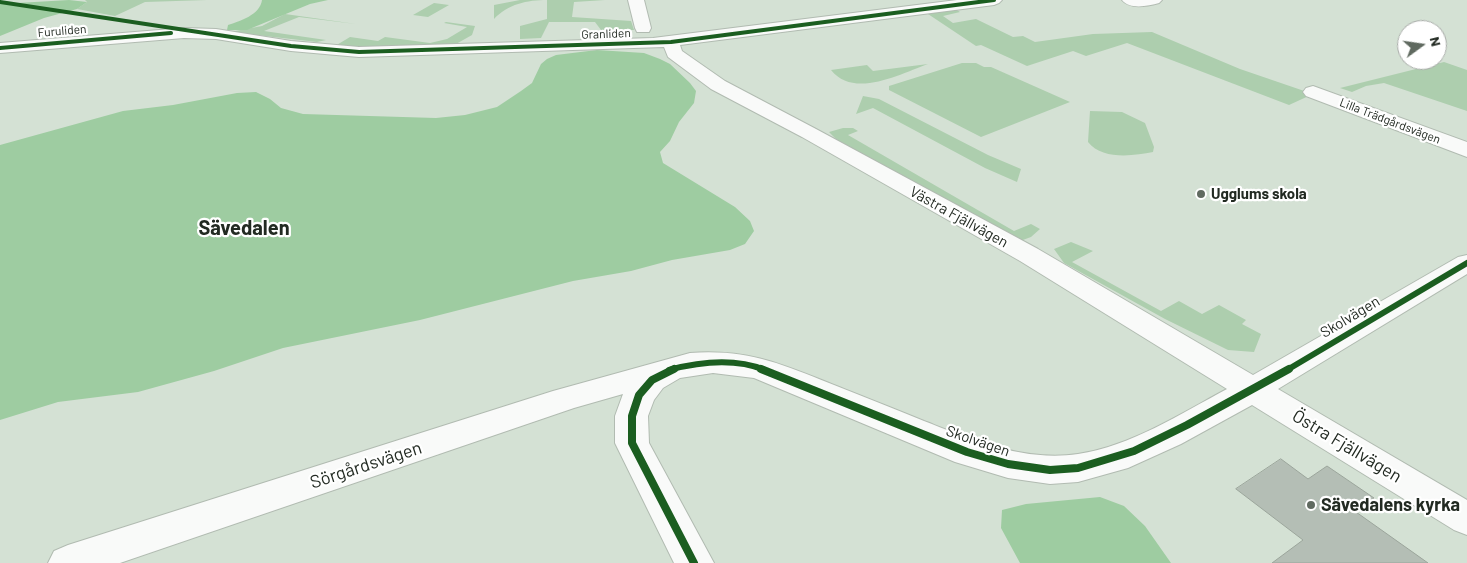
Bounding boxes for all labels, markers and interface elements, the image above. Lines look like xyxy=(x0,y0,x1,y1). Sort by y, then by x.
north arrow xyxy=(1397,20,1447,70)
street label: Furuliden xyxy=(37,22,87,40)
street label: Granliden xyxy=(581,26,631,42)
text: N xyxy=(1427,35,1445,48)
street label: Lilla Trädgårdsvägen xyxy=(1338,95,1442,147)
street label: Västra Fjällvägen xyxy=(907,182,1011,252)
place label: Ugglums skola xyxy=(1211,185,1307,203)
marker: Ugglums skola xyxy=(1195,188,1207,200)
district label: Sävedalen xyxy=(198,216,290,240)
street label: Skolvägen xyxy=(1317,292,1383,342)
street label: Östra Fjällvägen xyxy=(1288,405,1406,487)
street label: Skolvägen xyxy=(944,422,1012,460)
street label: Sörgårdsvägen xyxy=(307,437,425,493)
place label: Sävedalens kyrka xyxy=(1321,494,1460,516)
marker: Sävedalens kyrka xyxy=(1305,499,1317,511)

